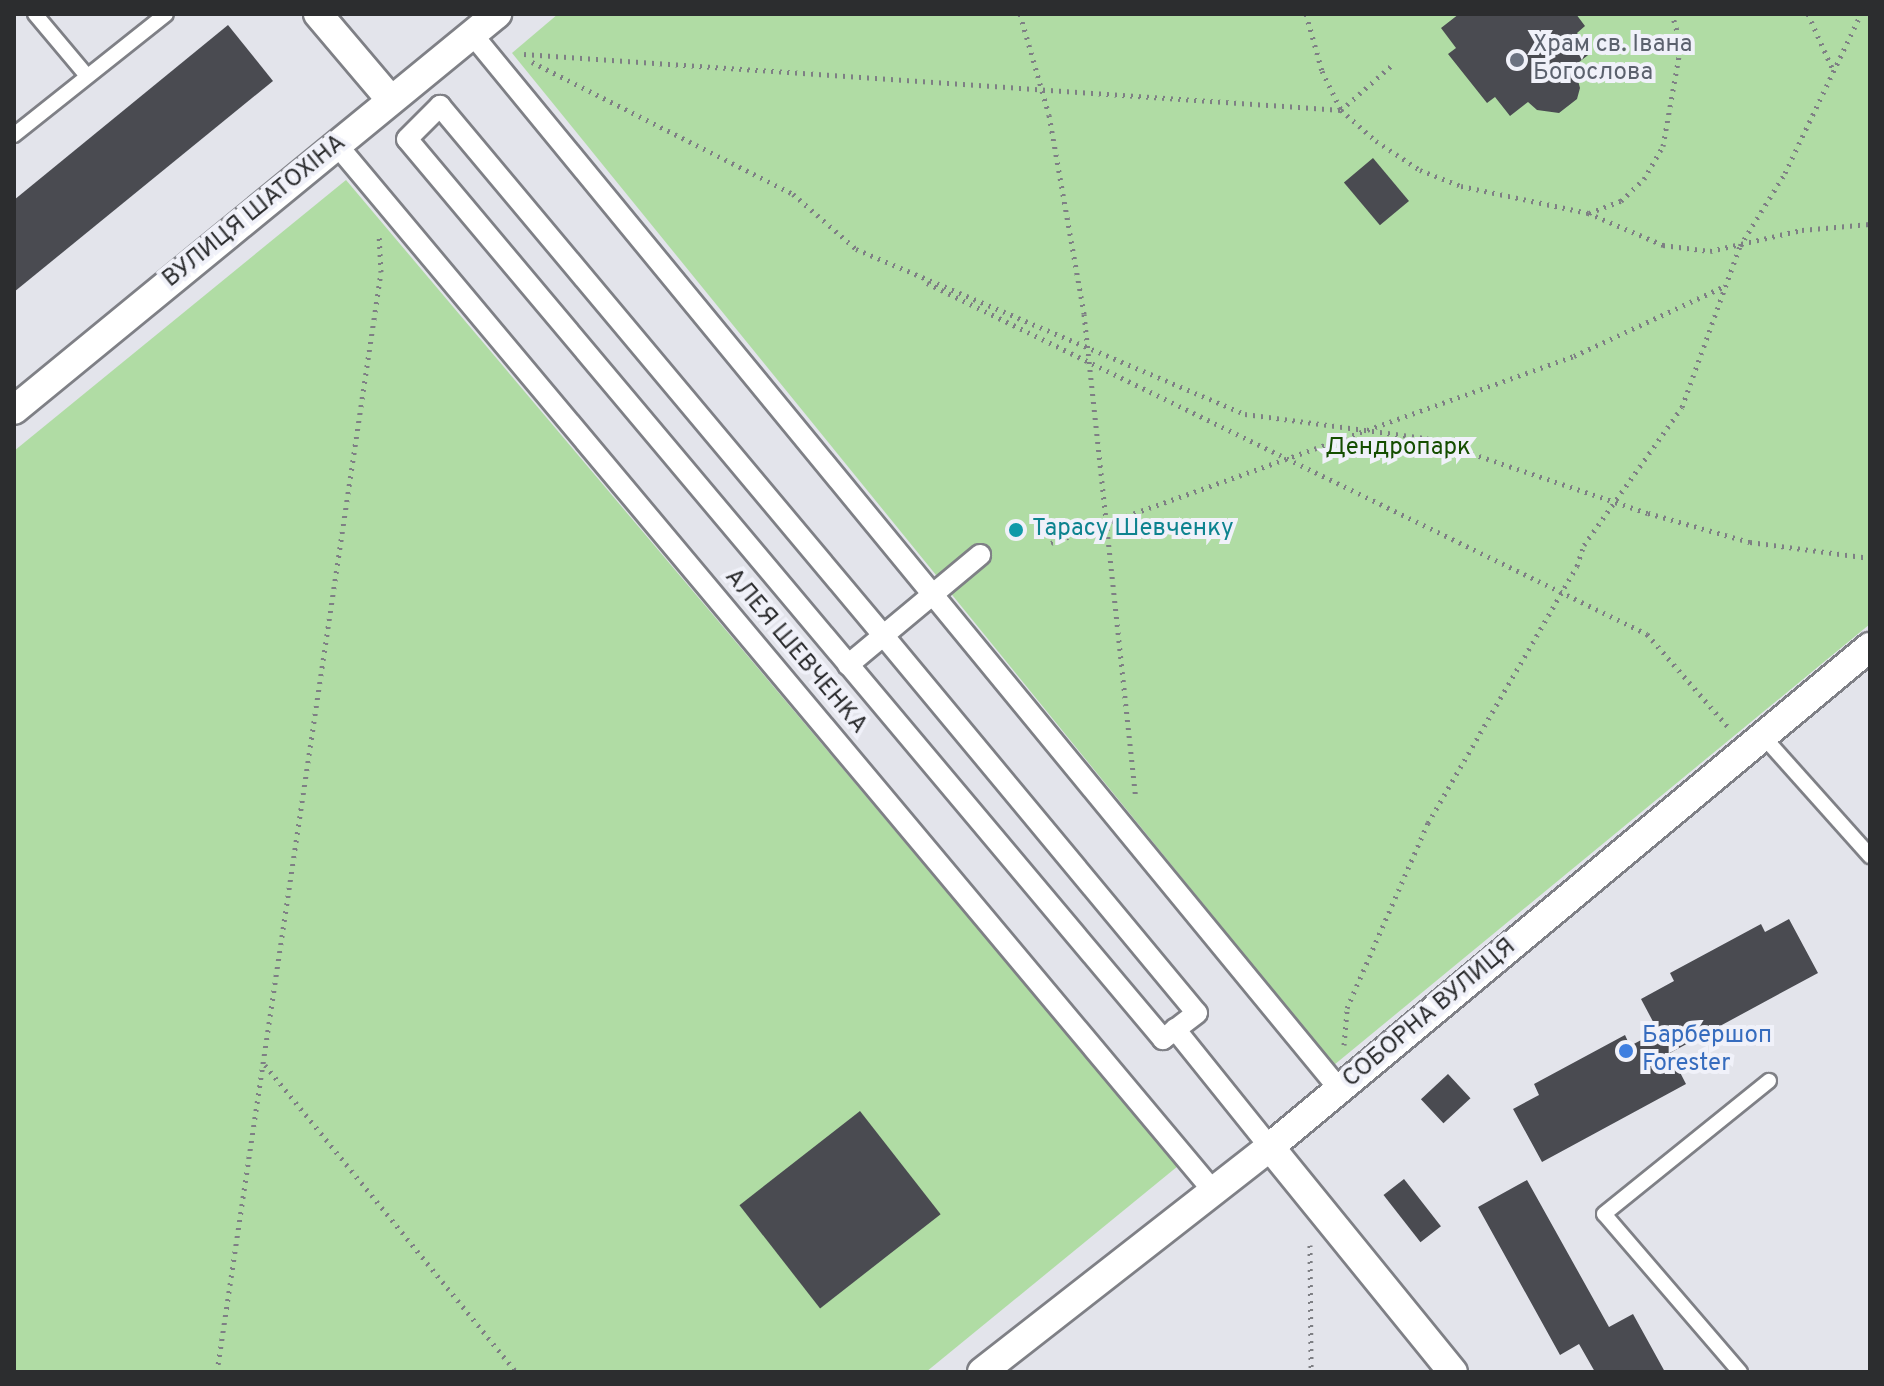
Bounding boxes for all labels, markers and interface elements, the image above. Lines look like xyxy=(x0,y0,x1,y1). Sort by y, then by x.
place label: Храм св. Iвана Богослова xyxy=(1533,32,1692,88)
marker: Храм св. Iвана Богослова xyxy=(1508,51,1526,69)
street label: ВУЛИЦЯ ШАТОХІНА xyxy=(158,129,352,295)
park label: Дендропарк xyxy=(1325,435,1471,463)
place label: Тарасу Шевченку xyxy=(1032,516,1234,544)
marker: Тарасу Шевченку xyxy=(1007,521,1025,539)
street label: АЛЕЯ ШЕВЧЕНКА xyxy=(718,564,872,740)
street label: СОБОРНА ВУЛИЦЯ xyxy=(1337,933,1523,1095)
place label: Барбершоп Forester xyxy=(1642,1023,1772,1079)
marker: Барбершоп Forester xyxy=(1617,1042,1635,1060)

